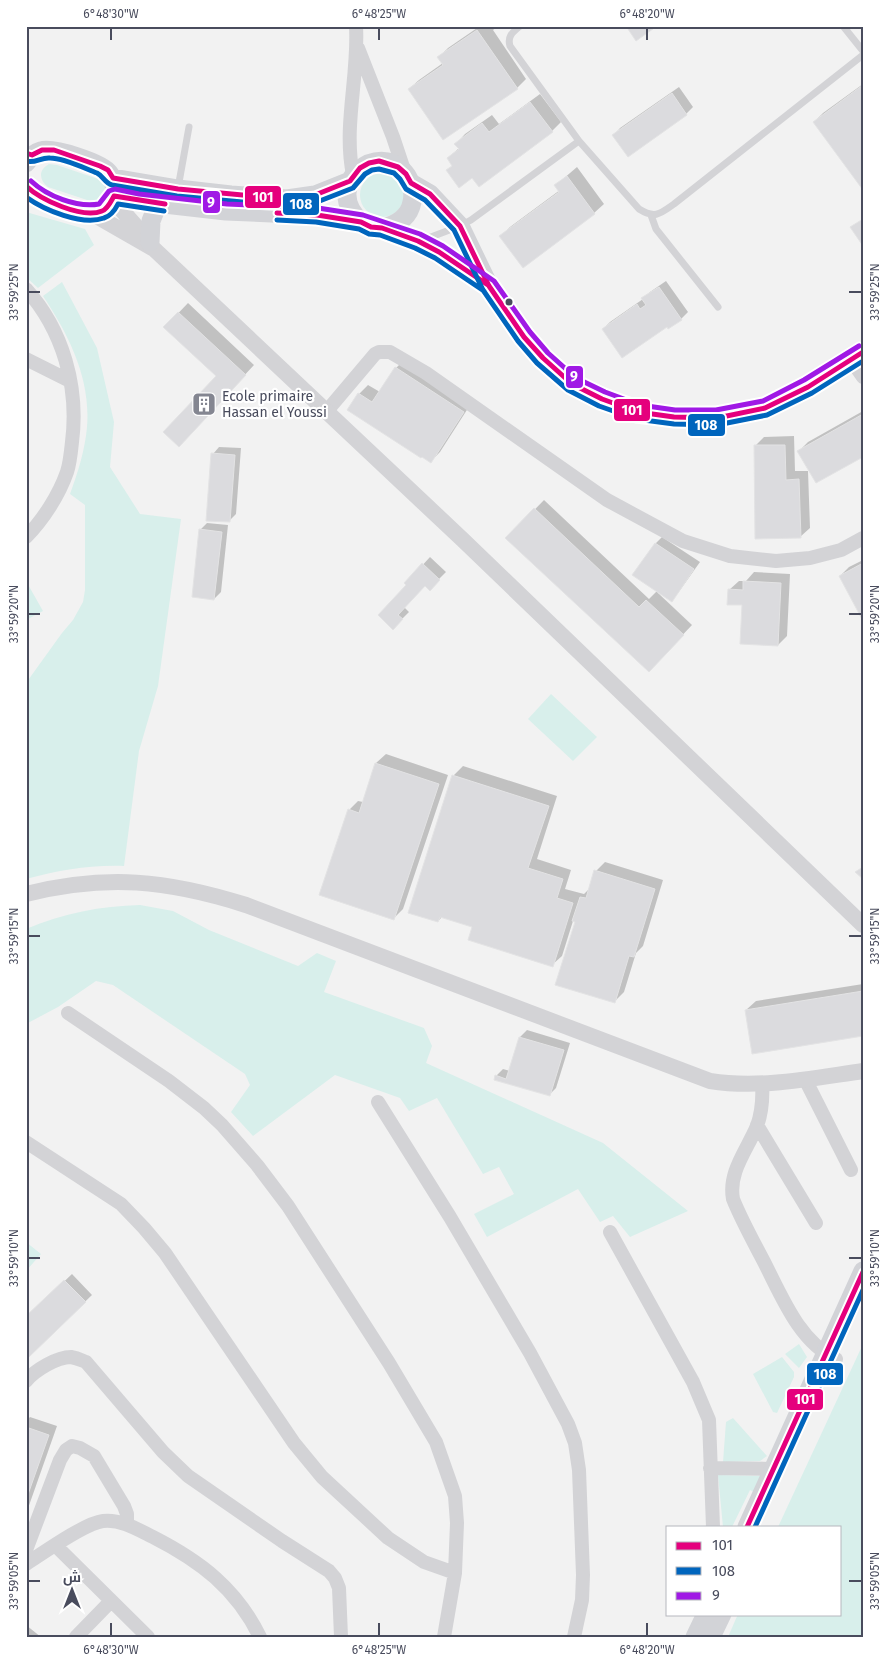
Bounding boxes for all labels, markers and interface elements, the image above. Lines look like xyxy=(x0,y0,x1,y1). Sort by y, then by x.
text: 6°48'30"W xyxy=(83,7,139,21)
text: 6°48'25"W xyxy=(352,7,406,21)
text: 6°48'20"W xyxy=(619,7,675,21)
line badge: 101 xyxy=(244,185,282,209)
text: 101 xyxy=(253,189,273,206)
line badge: 9 xyxy=(202,190,221,214)
line badge: 108 xyxy=(282,192,320,216)
text: 9 xyxy=(207,194,215,211)
text: 108 xyxy=(290,196,312,213)
text: 33°59'25"N xyxy=(7,263,21,321)
text: 33°59'25"N xyxy=(868,263,882,321)
unlabelled marker xyxy=(504,297,514,307)
line badge: 9 xyxy=(565,365,584,389)
text: 9 xyxy=(570,368,578,385)
place label: Ecole primaire Hassan el Youssi xyxy=(222,388,327,421)
building icon: Ecole primaire Hassan el Youssi xyxy=(191,391,217,417)
line badge: 101 xyxy=(613,398,651,422)
text: 101 xyxy=(622,402,642,419)
line badge: 108 xyxy=(687,413,726,437)
text: 108 xyxy=(695,417,717,434)
text: 33°59'20"N xyxy=(7,585,21,643)
text: 33°59'20"N xyxy=(868,585,882,643)
text: 33°59'15"N xyxy=(7,908,21,964)
text: 33°59'15"N xyxy=(868,908,882,964)
text: 33°59'10"N xyxy=(7,1229,21,1287)
text: 33°59'10"N xyxy=(868,1229,882,1287)
line badge: 108 xyxy=(806,1362,844,1386)
text: 108 xyxy=(814,1366,836,1383)
line badge: 101 xyxy=(786,1388,824,1411)
text: 101 xyxy=(795,1391,815,1408)
legend xyxy=(666,1526,842,1616)
text: 101 xyxy=(712,1536,733,1554)
text: 33°59'05"N xyxy=(7,1552,21,1610)
text: 33°59'05"N xyxy=(868,1552,882,1610)
text: 108 xyxy=(712,1562,735,1580)
north arrow xyxy=(48,1566,98,1616)
text: ش xyxy=(63,1569,81,1586)
text: 9 xyxy=(712,1586,720,1604)
text: 6°48'30"W xyxy=(83,1643,139,1657)
text: 6°48'25"W xyxy=(352,1643,406,1657)
text: 6°48'20"W xyxy=(619,1643,675,1657)

